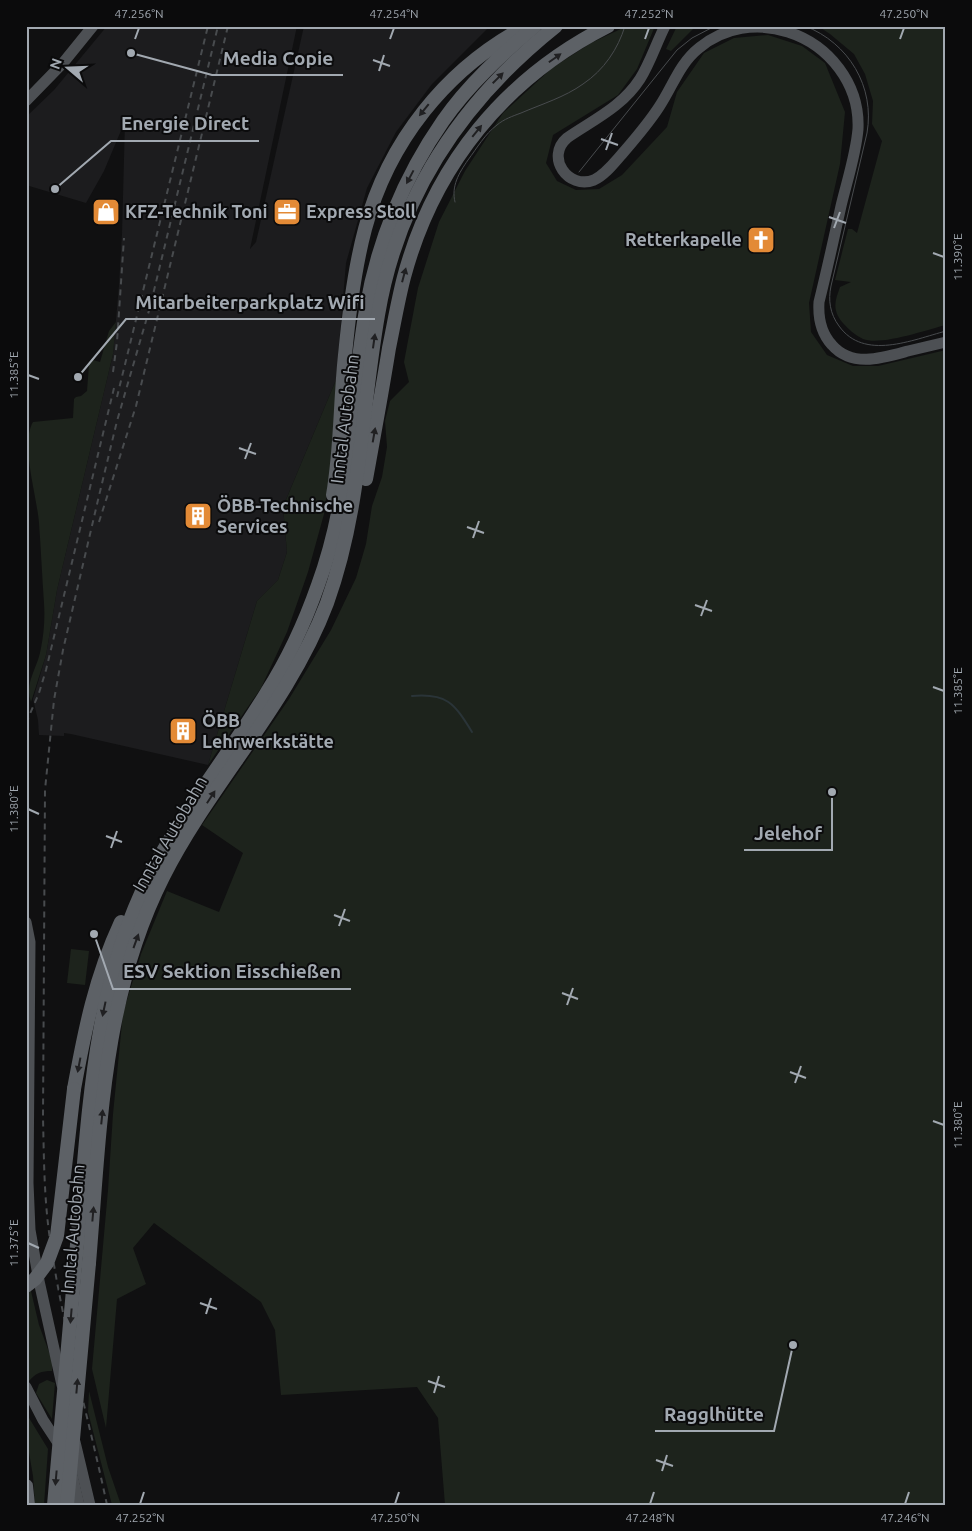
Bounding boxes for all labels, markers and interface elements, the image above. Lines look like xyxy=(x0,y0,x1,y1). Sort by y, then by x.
text: 47.256°N xyxy=(114,7,164,20)
text: 47.254°N xyxy=(369,7,419,20)
text: 47.252°N xyxy=(624,7,674,20)
text: 47.250°N xyxy=(879,7,929,20)
callout: Media Copie xyxy=(212,41,343,75)
north arrow xyxy=(42,42,92,92)
text: Media Copie xyxy=(223,47,333,69)
one-way arrow xyxy=(548,52,561,63)
text: N xyxy=(46,56,65,71)
one-way arrow xyxy=(492,72,504,84)
one-way arrow xyxy=(419,104,430,117)
callout: Energie Direct xyxy=(111,107,259,141)
text: Energie Direct xyxy=(121,112,249,134)
one-way arrow xyxy=(471,125,482,138)
one-way arrow xyxy=(406,170,414,185)
shop icon: KFZ-Technik Toni xyxy=(91,197,121,227)
office icon: Express Stoll xyxy=(272,197,302,227)
place label: KFZ-Technik Toni xyxy=(125,201,268,221)
place label: Express Stoll xyxy=(306,201,416,221)
church icon: Retterkapelle xyxy=(746,225,776,255)
place label: Retterkapelle xyxy=(625,229,742,249)
text: 11.390°E xyxy=(951,233,964,281)
one-way arrow xyxy=(401,268,409,283)
callout: Mitarbeiterparkplatz Wifi xyxy=(126,285,375,319)
text: Mitarbeiterparkplatz Wifi xyxy=(135,291,365,313)
one-way arrow xyxy=(370,333,378,349)
text: 11.385°E xyxy=(7,351,20,399)
street label: Inntal Autobahn xyxy=(326,353,362,485)
one-way arrow xyxy=(371,426,379,442)
place label: ÖBB-Technische Services xyxy=(217,495,353,536)
building icon: ÖBB-Technische Services xyxy=(183,501,213,531)
text: 11.385°E xyxy=(951,667,964,715)
place label: ÖBB Lehrwerkstätte xyxy=(202,710,334,751)
building icon: ÖBB Lehrwerkstätte xyxy=(168,716,198,746)
street label: Inntal Autobahn xyxy=(128,772,210,895)
text: 11.380°E xyxy=(7,785,20,833)
one-way arrow xyxy=(206,791,216,804)
callout: Jelehof xyxy=(744,816,832,850)
text: Jelehof xyxy=(754,822,822,844)
one-way arrow xyxy=(132,933,140,948)
callout: ESV Sektion Eisschießen xyxy=(113,955,351,989)
text: ESV Sektion Eisschießen xyxy=(123,960,341,982)
one-way arrow xyxy=(100,1001,108,1016)
one-way arrow xyxy=(74,1057,82,1073)
text: 11.380°E xyxy=(951,1101,964,1149)
one-way arrow xyxy=(98,1109,106,1125)
street label: Inntal Autobahn xyxy=(56,1163,88,1295)
one-way arrow xyxy=(89,1206,97,1222)
text: 11.375°E xyxy=(7,1219,20,1267)
one-way arrow xyxy=(67,1309,75,1325)
one-way arrow xyxy=(74,1378,82,1394)
callout: Ragglhütte xyxy=(655,1397,774,1431)
text: Ragglhütte xyxy=(664,1403,764,1425)
one-way arrow xyxy=(52,1470,60,1486)
text: 47.252°N xyxy=(115,1511,165,1524)
text: 47.250°N xyxy=(370,1511,420,1524)
text: 47.248°N xyxy=(625,1511,675,1524)
text: 47.246°N xyxy=(880,1511,930,1524)

